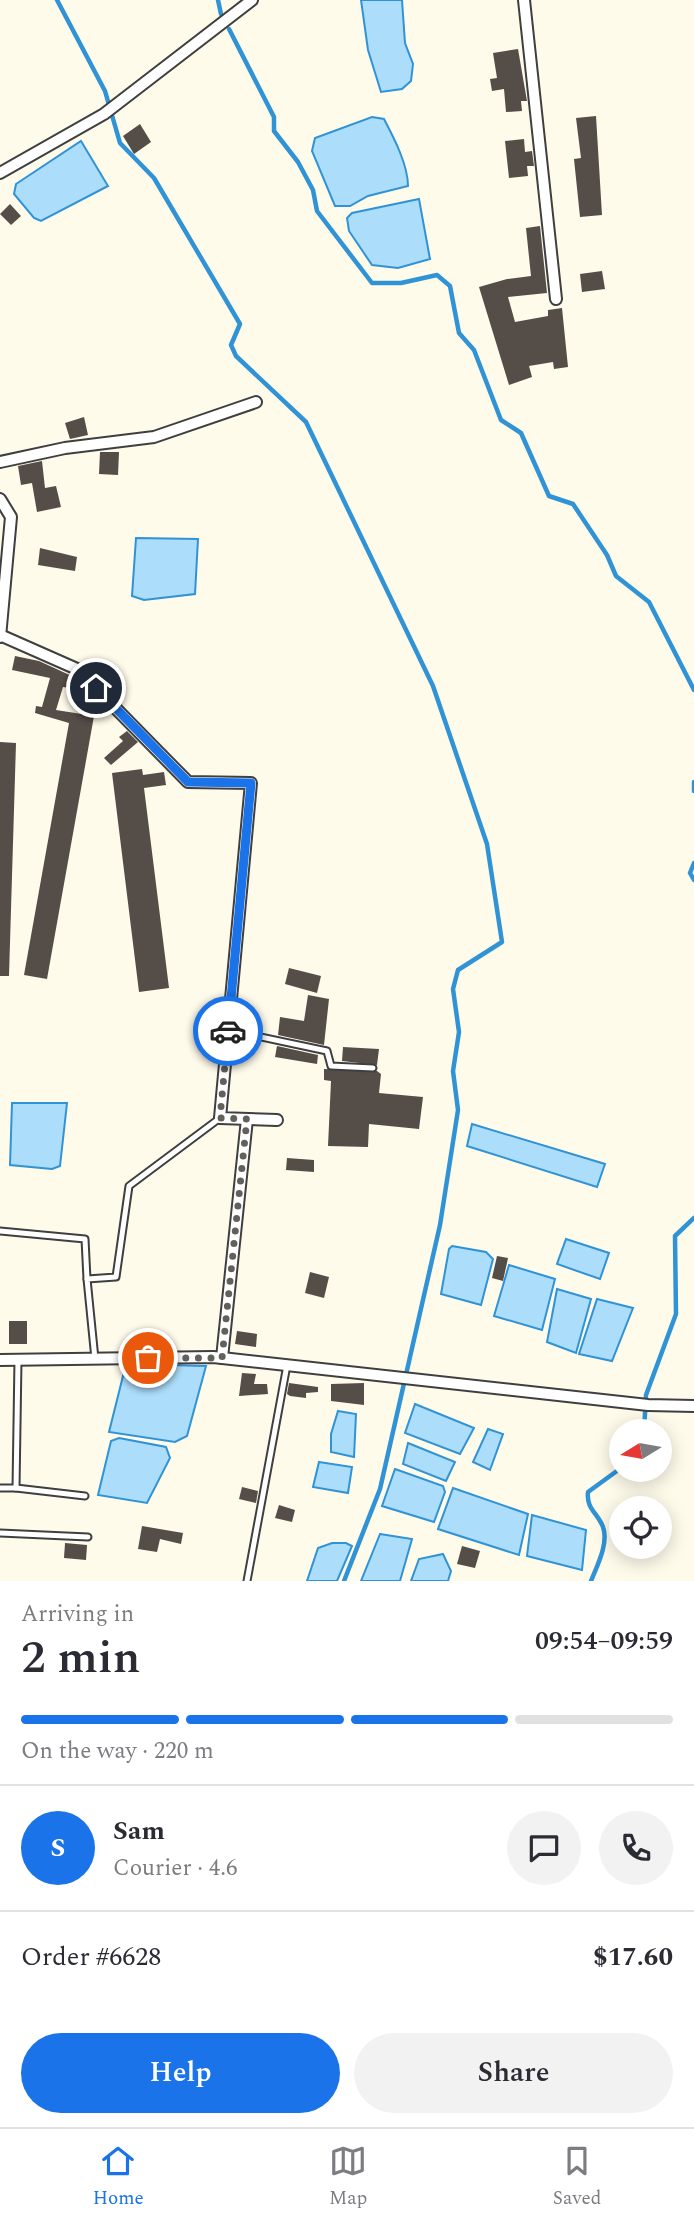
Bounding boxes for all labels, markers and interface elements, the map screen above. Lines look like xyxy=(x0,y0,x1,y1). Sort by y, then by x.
pin xyxy=(66,658,126,718)
icon: home xyxy=(77,669,115,707)
courier xyxy=(193,996,263,1066)
icon: car xyxy=(209,1012,247,1050)
pin xyxy=(118,1328,178,1388)
icon: bag xyxy=(129,1339,167,1377)
north arrow xyxy=(609,1419,672,1482)
map controls xyxy=(609,1419,672,1559)
button: locate xyxy=(609,1496,672,1559)
text: Arriving in xyxy=(21,1597,134,1632)
text: 09:54–09:59 xyxy=(535,1621,673,1661)
text: 2 min xyxy=(21,1623,140,1693)
text: On the way · 220 m xyxy=(21,1734,214,1769)
text: Sam xyxy=(113,1811,165,1851)
button: chat xyxy=(507,1811,581,1885)
button: phone xyxy=(599,1811,673,1885)
text: S xyxy=(51,1828,65,1868)
text: Courier · 4.6 xyxy=(113,1851,238,1886)
text: Order #6628 xyxy=(21,1937,161,1977)
text: $17.60 xyxy=(593,1937,673,1977)
button: Help xyxy=(21,2033,340,2113)
button: Share xyxy=(354,2033,673,2113)
tab: Home xyxy=(93,2142,144,2213)
tab: Map xyxy=(329,2142,367,2213)
tab: Saved xyxy=(553,2142,601,2213)

